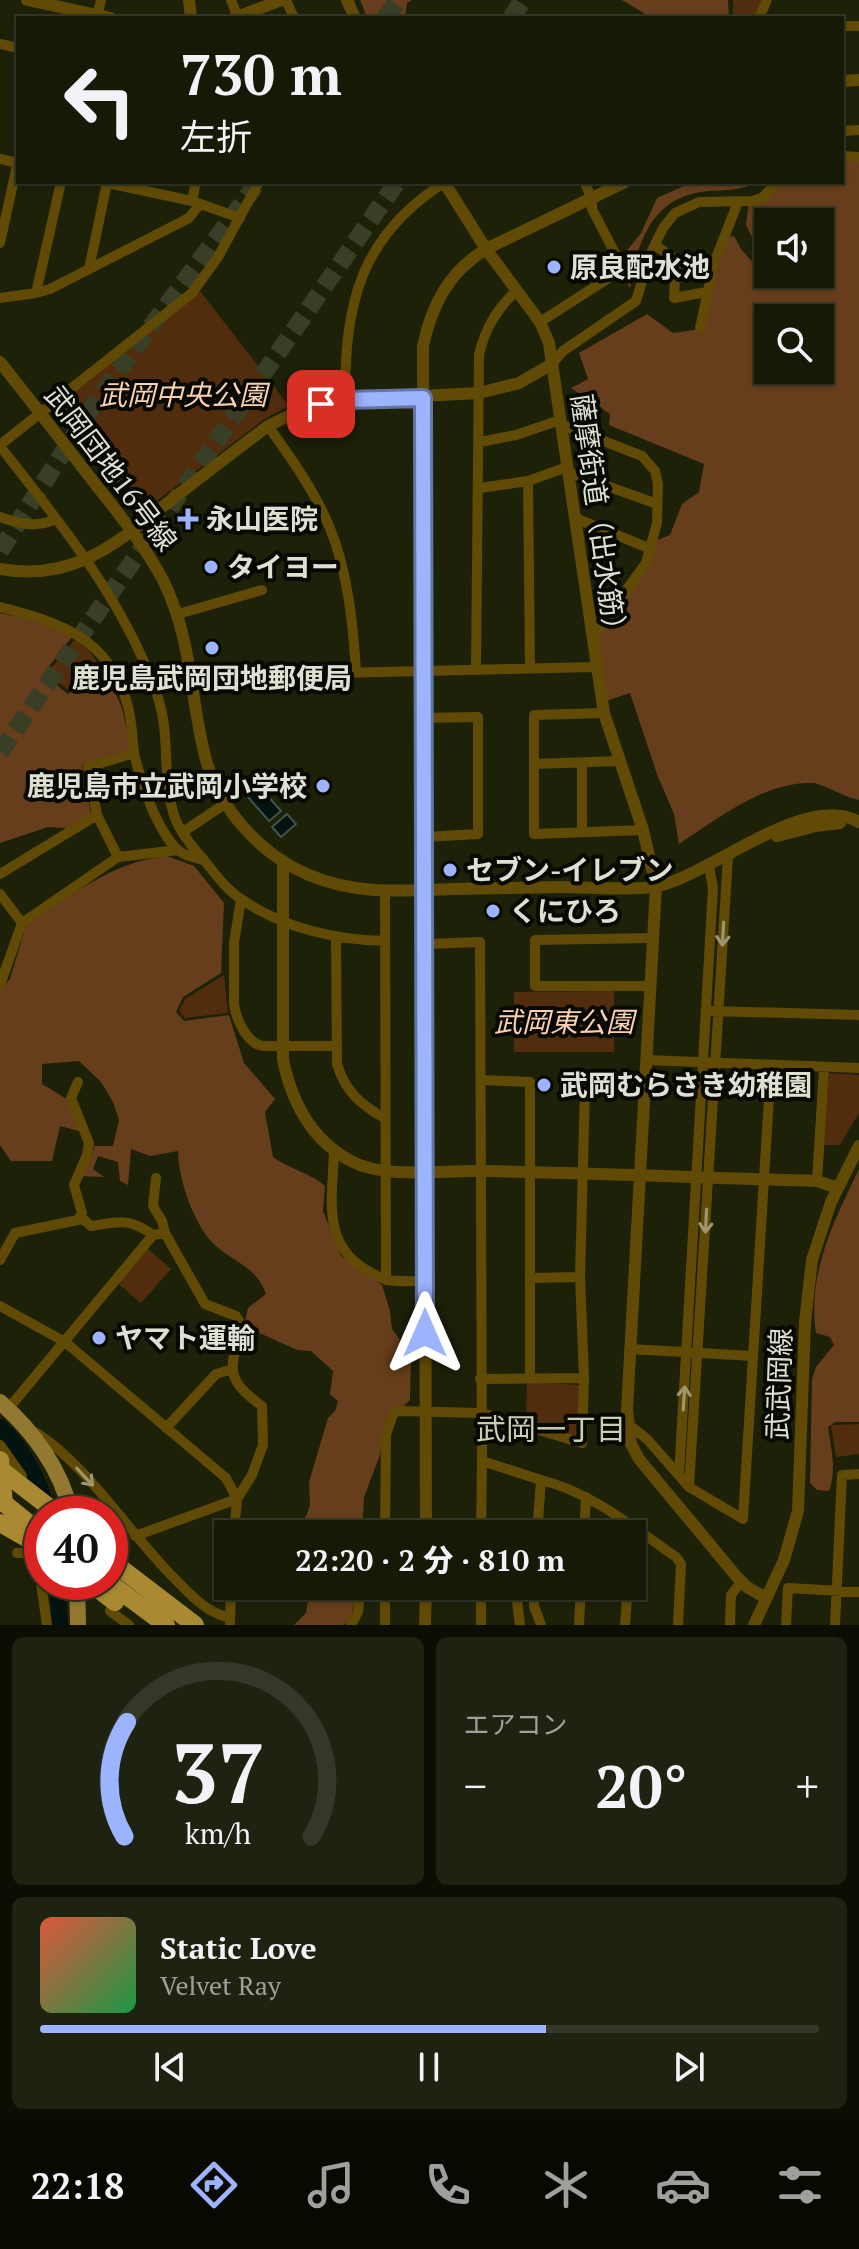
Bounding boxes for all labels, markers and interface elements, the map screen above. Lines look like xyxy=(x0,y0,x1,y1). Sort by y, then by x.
text: 730 m xyxy=(180,37,342,111)
icon: left xyxy=(48,48,152,152)
text: 左折 xyxy=(180,113,252,160)
map controls xyxy=(754,208,834,384)
button: sound xyxy=(754,208,834,288)
place label: 原良配水池 xyxy=(570,248,710,285)
marker: 原良配水池 xyxy=(545,258,563,276)
button: search xyxy=(754,304,834,384)
pin xyxy=(287,370,355,438)
park label: 武岡中央公園 xyxy=(99,376,271,413)
street label: 武岡団地16号線 xyxy=(37,378,186,558)
icon: arrive xyxy=(299,382,343,426)
street label: 薩摩街道（出水筋） xyxy=(564,392,635,646)
place label: 永山医院 xyxy=(206,500,318,537)
marker: 永山医院 xyxy=(177,508,199,530)
place label: タイヨー xyxy=(227,548,339,585)
marker: タイヨー xyxy=(202,558,220,576)
marker: 鹿児島武岡団地郵便局 xyxy=(203,639,221,657)
place label: 鹿児島武岡団地郵便局 xyxy=(72,659,352,696)
place label: 鹿児島市立武岡小学校 xyxy=(27,767,307,804)
marker: 鹿児島市立武岡小学校 xyxy=(314,777,332,795)
place label: セブン-イレブン xyxy=(466,851,674,888)
marker: セブン-イレブン xyxy=(441,861,459,879)
place label: くにひろ xyxy=(509,892,621,929)
marker: くにひろ xyxy=(484,902,502,920)
one-way arrow xyxy=(716,920,731,947)
park label: 武岡東公園 xyxy=(494,1003,638,1040)
place label: 武岡むらさき幼稚園 xyxy=(560,1066,812,1103)
marker: 武岡むらさき幼稚園 xyxy=(535,1076,553,1094)
one-way arrow xyxy=(699,1207,714,1234)
position arrow xyxy=(383,1291,467,1375)
place label: ヤマト運輸 xyxy=(115,1319,255,1356)
street label: 武武岡線 xyxy=(758,1327,799,1441)
marker: ヤマト運輸 xyxy=(90,1329,108,1347)
one-way arrow xyxy=(677,1385,692,1412)
district label: 武岡一丁目 xyxy=(476,1409,626,1449)
one-way arrow xyxy=(75,1467,94,1487)
speed limit sign: 40 xyxy=(24,1496,128,1600)
text: 22:20 · 2 分 · 810 m xyxy=(295,1540,565,1580)
text: エアコン xyxy=(464,1707,568,1741)
text: 37 xyxy=(171,1717,265,1827)
text: 20° xyxy=(595,1746,688,1825)
text: − xyxy=(464,1756,487,1815)
text: + xyxy=(796,1756,819,1815)
text: km/h xyxy=(185,1814,251,1852)
text: Static Love xyxy=(160,1928,317,1968)
text: Velvet Ray xyxy=(160,1968,281,2002)
icon: previous xyxy=(148,2045,192,2089)
icon: pause xyxy=(407,2045,451,2089)
icon: next xyxy=(667,2045,711,2089)
icon: directions xyxy=(186,2157,242,2213)
icon: music xyxy=(303,2157,359,2213)
icon: phone xyxy=(420,2157,476,2213)
icon: climate xyxy=(538,2157,594,2213)
icon: car xyxy=(655,2157,711,2213)
icon: filters xyxy=(772,2157,828,2213)
text: 22:18 xyxy=(31,2162,124,2209)

